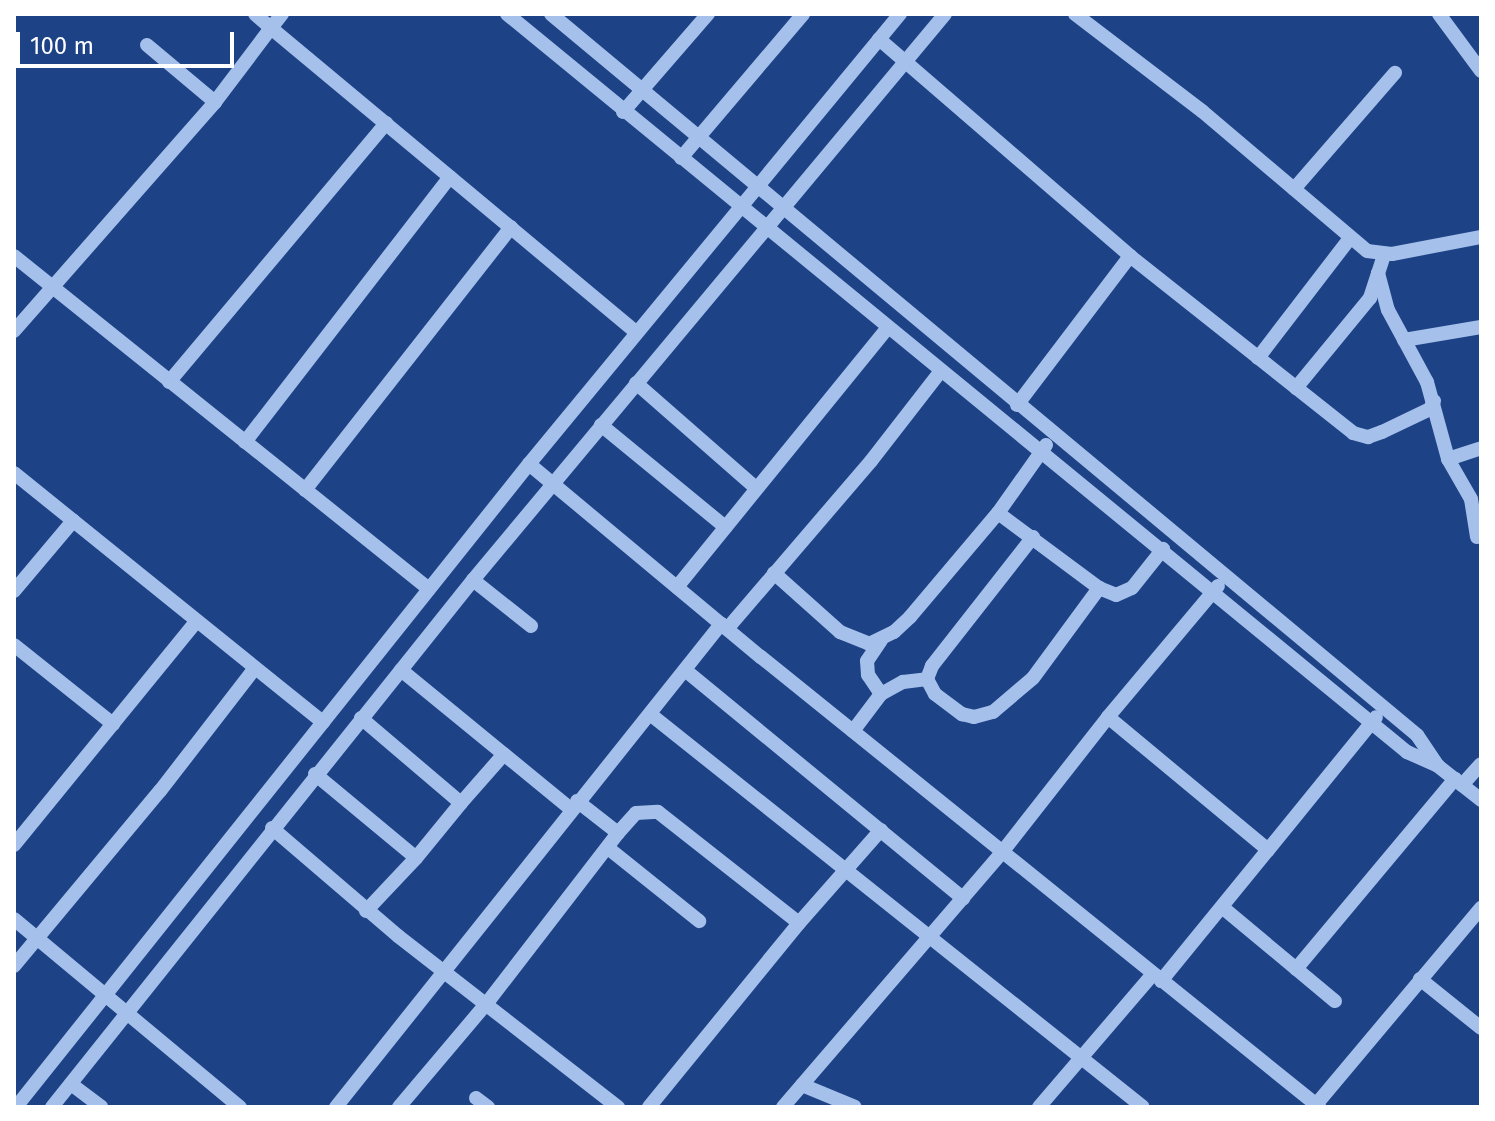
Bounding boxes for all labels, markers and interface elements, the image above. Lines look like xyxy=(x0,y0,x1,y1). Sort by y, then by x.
scale bar xyxy=(20,16,238,66)
text: 100 m xyxy=(30,32,94,60)

